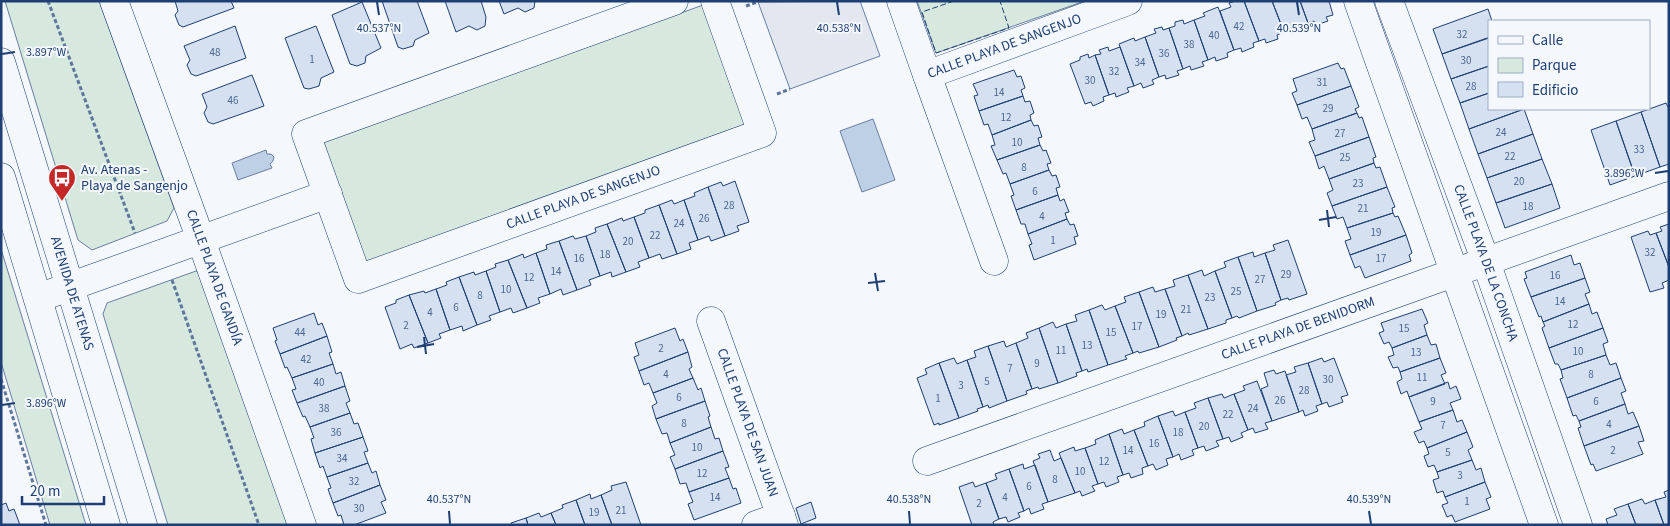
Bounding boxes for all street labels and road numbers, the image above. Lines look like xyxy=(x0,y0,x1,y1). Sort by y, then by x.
street label: CALLE PLAYA DE SANGENJO xyxy=(925,9,1084,84)
street label: CALLE PLAYA DE SANGENJO xyxy=(504,161,663,235)
street label: CALLE PLAYA DE LA CONCHA xyxy=(1448,182,1523,344)
street label: CALLE PLAYA DE GANDÍA xyxy=(181,207,248,348)
street label: AVENIDA DE ATENAS xyxy=(45,234,99,353)
street label: CALLE PLAYA DE BENIDORM xyxy=(1218,292,1378,365)
street label: CALLE PLAYA DE SAN JUAN xyxy=(712,346,783,500)

